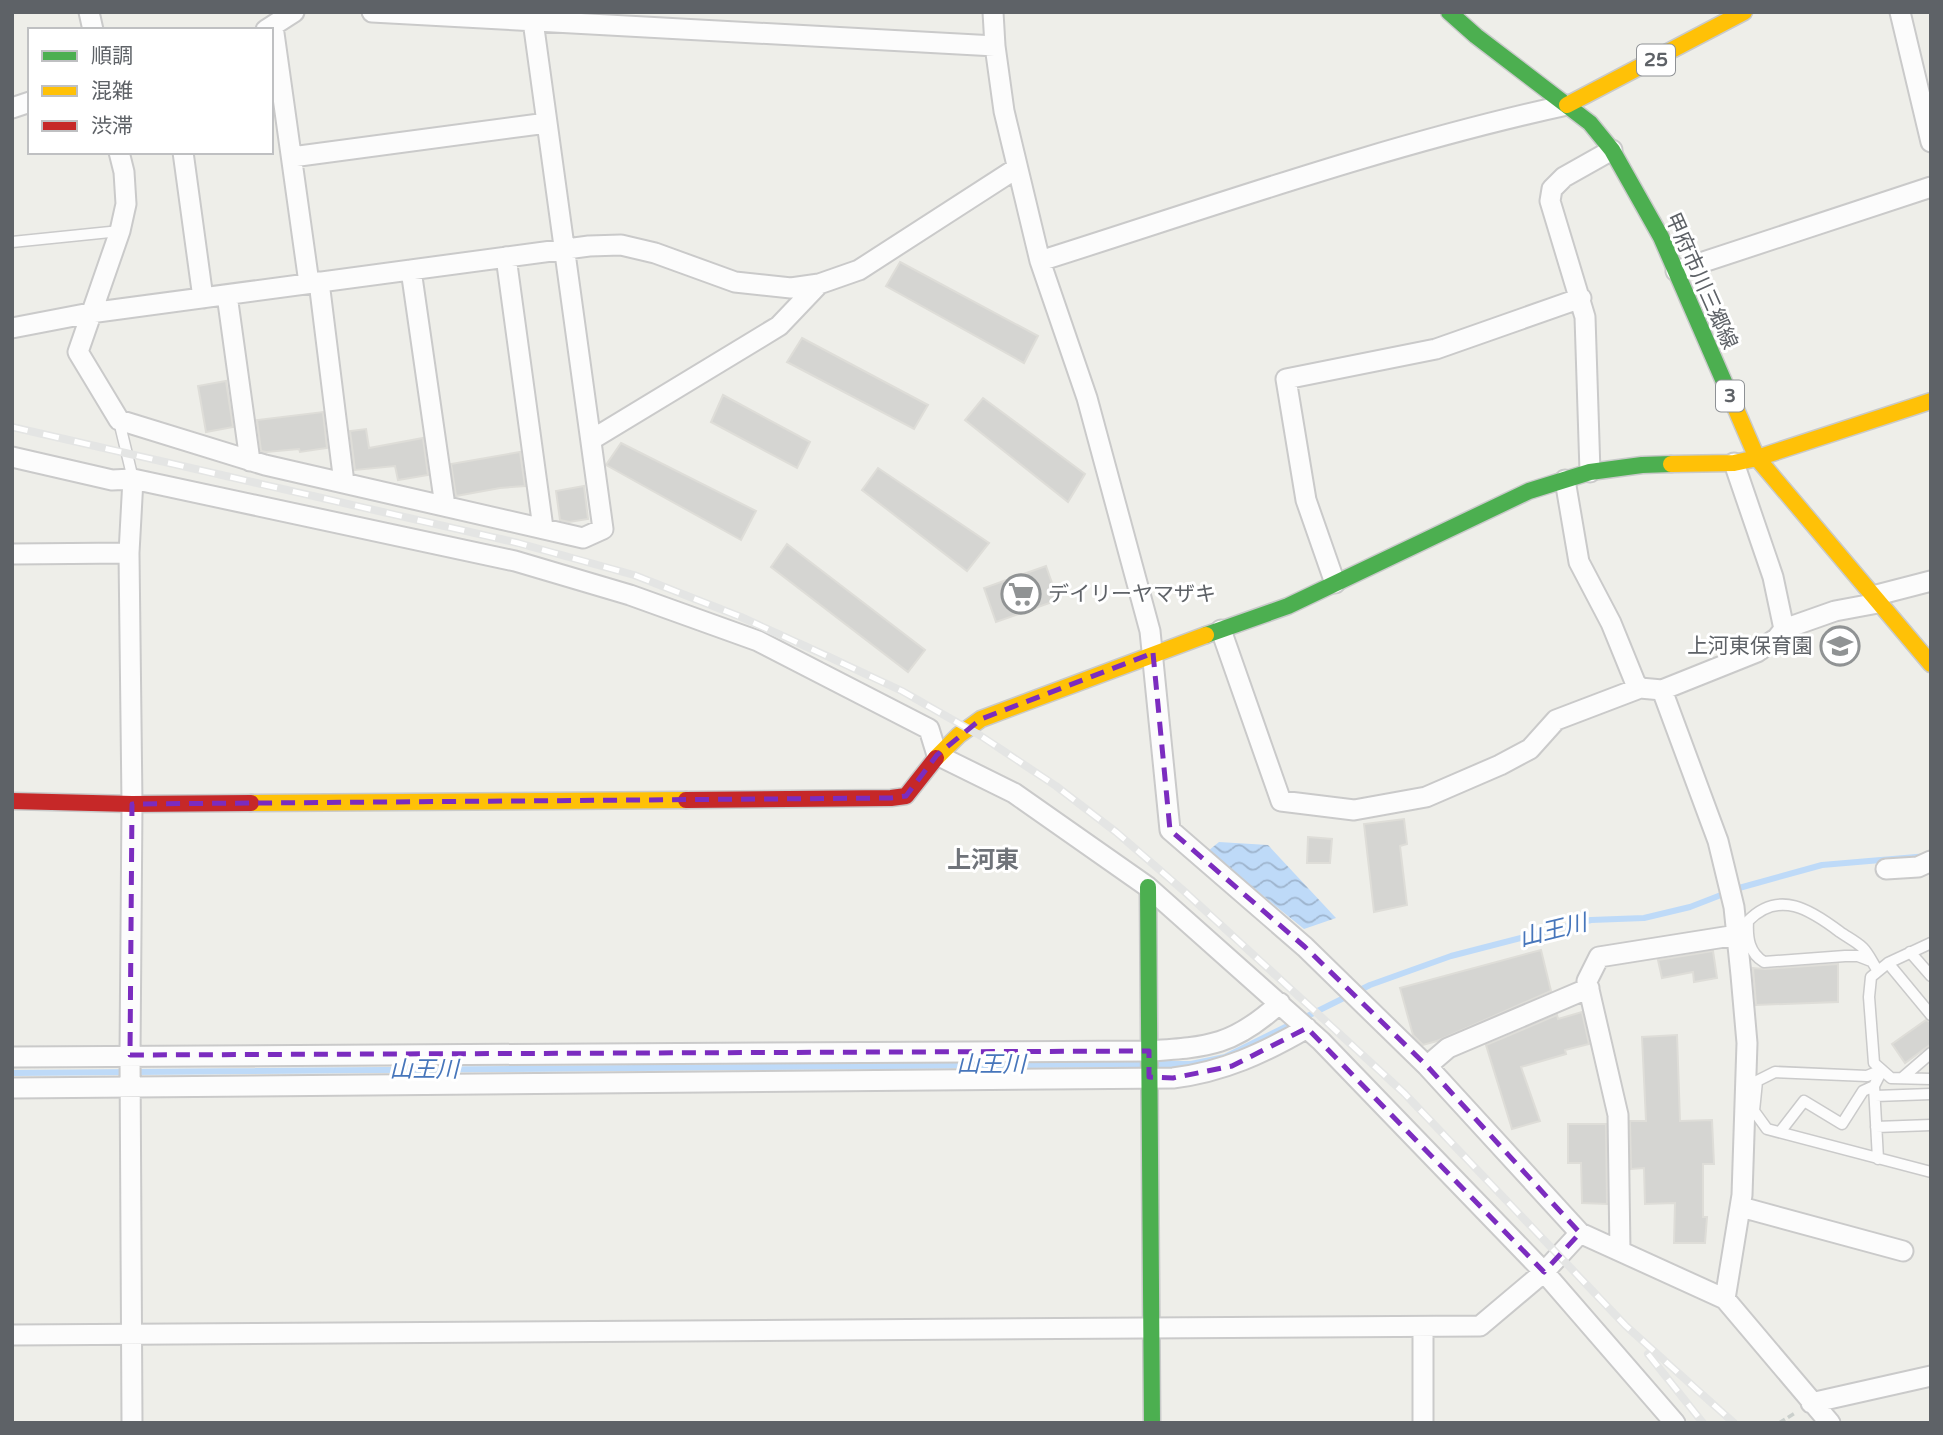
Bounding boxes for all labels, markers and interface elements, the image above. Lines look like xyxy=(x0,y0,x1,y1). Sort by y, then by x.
legend xyxy=(28,28,273,154)
text: 順調 xyxy=(91,44,133,69)
road number: 25 xyxy=(1637,44,1675,76)
text: 混雑 xyxy=(91,79,133,104)
text: 渋滞 xyxy=(91,114,133,139)
street label: 甲府市川三郷線 xyxy=(1660,209,1742,353)
road number: 3 xyxy=(1716,380,1744,412)
supermarket icon: デイリーヤマザキ xyxy=(1000,573,1042,615)
place label: デイリーヤマザキ xyxy=(1048,582,1216,607)
school or university icon: 上河東保育園 xyxy=(1819,625,1861,667)
place label: 上河東保育園 xyxy=(1687,634,1813,659)
district label: 上河東 xyxy=(947,846,1019,875)
water label: 山王川 xyxy=(1516,908,1593,953)
water label: 山王川 xyxy=(957,1051,1029,1079)
water label: 山王川 xyxy=(390,1056,462,1084)

